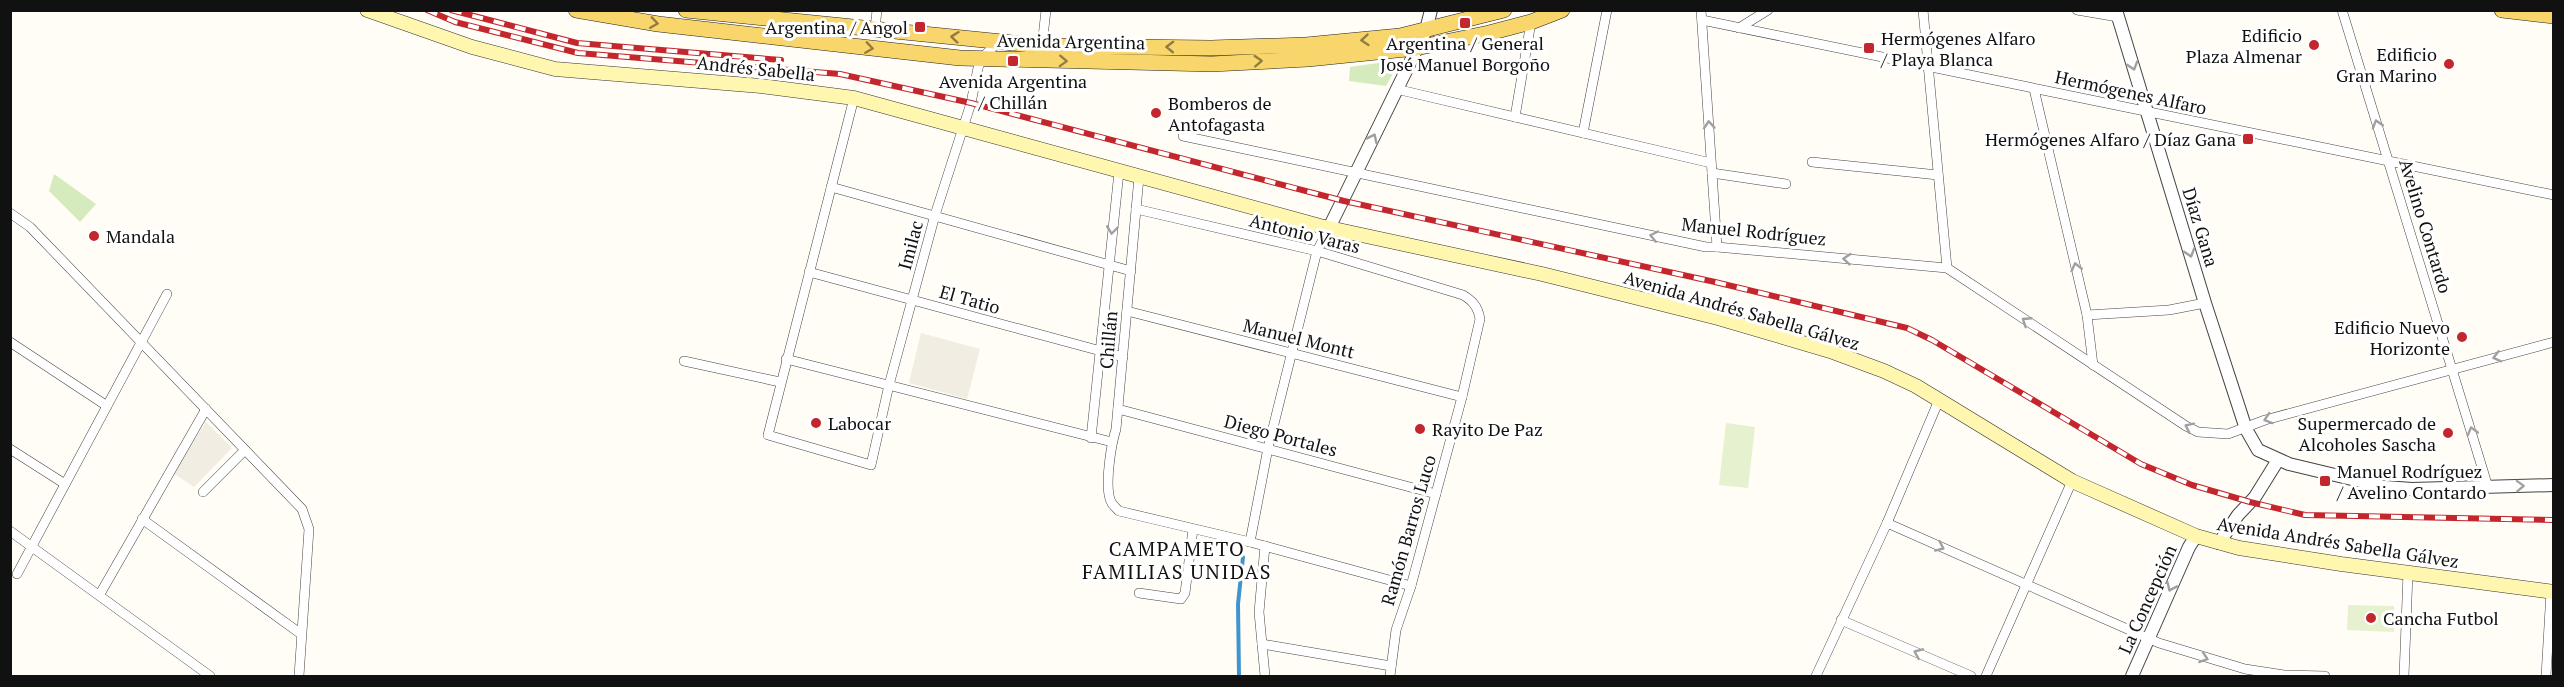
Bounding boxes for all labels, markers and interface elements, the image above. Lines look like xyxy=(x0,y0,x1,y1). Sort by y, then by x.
place label: Argentina / Angol xyxy=(765,15,908,39)
marker: Argentina / General José Manuel Borgoño xyxy=(1458,16,1472,30)
one-way arrow xyxy=(649,17,659,29)
marker: Argentina / Angol xyxy=(913,20,927,34)
place label: Edificio Plaza Almenar xyxy=(2186,23,2302,68)
place label: Hermógenes Alfaro / Playa Blanca xyxy=(1880,26,2036,71)
street label: Avenida Argentina xyxy=(997,28,1145,54)
one-way arrow xyxy=(950,31,959,44)
place label: Argentina / General José Manuel Borgoño xyxy=(1380,31,1550,76)
one-way arrow xyxy=(1361,33,1370,46)
marker: Edificio Plaza Almenar xyxy=(2307,38,2321,52)
one-way arrow xyxy=(864,41,873,53)
one-way arrow xyxy=(1166,41,1175,53)
marker: Hermógenes Alfaro / Playa Blanca xyxy=(1862,41,1876,55)
place label: Edificio Gran Marino xyxy=(2336,42,2437,87)
street label: Andrés Sabella xyxy=(696,50,816,86)
marker: Avenida Argentina / Chillán xyxy=(1006,54,1020,68)
one-way arrow xyxy=(1059,54,1068,67)
one-way arrow xyxy=(1253,55,1262,68)
marker: Edificio Gran Marino xyxy=(2442,57,2456,71)
one-way arrow xyxy=(2126,61,2138,71)
street label: Hermógenes Alfaro xyxy=(2053,64,2209,120)
place label: Avenida Argentina / Chillán xyxy=(939,69,1087,114)
place label: Bomberos de Antofagasta xyxy=(1168,91,1272,136)
marker: Bomberos de Antofagasta xyxy=(1149,106,1163,120)
one-way arrow xyxy=(2372,119,2384,130)
one-way arrow xyxy=(1703,121,1716,130)
place label: Hermógenes Alfaro / Díaz Gana xyxy=(1985,127,2236,151)
marker: Hermógenes Alfaro / Díaz Gana xyxy=(2241,132,2255,146)
one-way arrow xyxy=(1365,133,1377,144)
street label: Avelino Contardo xyxy=(2394,156,2458,296)
street label: Díaz Gana xyxy=(2178,184,2224,270)
street label: Antonio Varas xyxy=(1247,208,1363,258)
street label: Manuel Rodríguez xyxy=(1680,211,1828,251)
street label: Imilac xyxy=(892,218,928,272)
place label: Mandala xyxy=(106,224,175,248)
one-way arrow xyxy=(1106,226,1118,235)
marker: Mandala xyxy=(87,229,101,243)
one-way arrow xyxy=(1650,230,1660,243)
one-way arrow xyxy=(2183,247,2195,258)
one-way arrow xyxy=(1843,253,1852,266)
one-way arrow xyxy=(2070,262,2083,272)
street label: Avenida Andrés Sabella Gálvez xyxy=(1621,265,1863,355)
street label: El Tatio xyxy=(937,279,1003,319)
street label: Chillán xyxy=(1094,310,1123,370)
street label: Manuel Montt xyxy=(1241,313,1358,364)
place label: Edificio Nuevo Horizonte xyxy=(2334,315,2450,360)
one-way arrow xyxy=(2022,317,2033,328)
marker: Edificio Nuevo Horizonte xyxy=(2455,330,2469,344)
one-way arrow xyxy=(2492,350,2503,362)
street label: Diego Portales xyxy=(1222,408,1340,462)
place label: Labocar xyxy=(828,411,891,435)
place label: Supermercado de Alcoholes Sascha xyxy=(2298,411,2436,456)
one-way arrow xyxy=(2264,412,2274,425)
marker: Labocar xyxy=(809,416,823,430)
place label: Rayito De Paz xyxy=(1432,417,1543,441)
marker: Rayito De Paz xyxy=(1413,422,1427,436)
one-way arrow xyxy=(2185,423,2196,435)
marker: Supermercado de Alcoholes Sascha xyxy=(2441,426,2455,440)
one-way arrow xyxy=(2467,426,2479,437)
street label: Ramón Barros Luco xyxy=(1375,452,1441,608)
place label: Manuel Rodríguez / Avelino Contardo xyxy=(2336,459,2486,504)
marker: Manuel Rodríguez / Avelino Contardo xyxy=(2318,474,2332,488)
one-way arrow xyxy=(2516,480,2525,492)
street label: Avenida Andrés Sabella Gálvez xyxy=(2215,511,2461,573)
district label: CAMPAMETO FAMILIAS UNIDAS xyxy=(1082,535,1272,585)
one-way arrow xyxy=(1934,540,1945,552)
street label: La Concepción xyxy=(2112,540,2182,657)
one-way arrow xyxy=(2167,581,2179,592)
place label: Cancha Futbol xyxy=(2383,606,2499,630)
marker: Cancha Futbol xyxy=(2364,611,2378,625)
one-way arrow xyxy=(1913,648,1924,660)
one-way arrow xyxy=(2198,651,2209,663)

